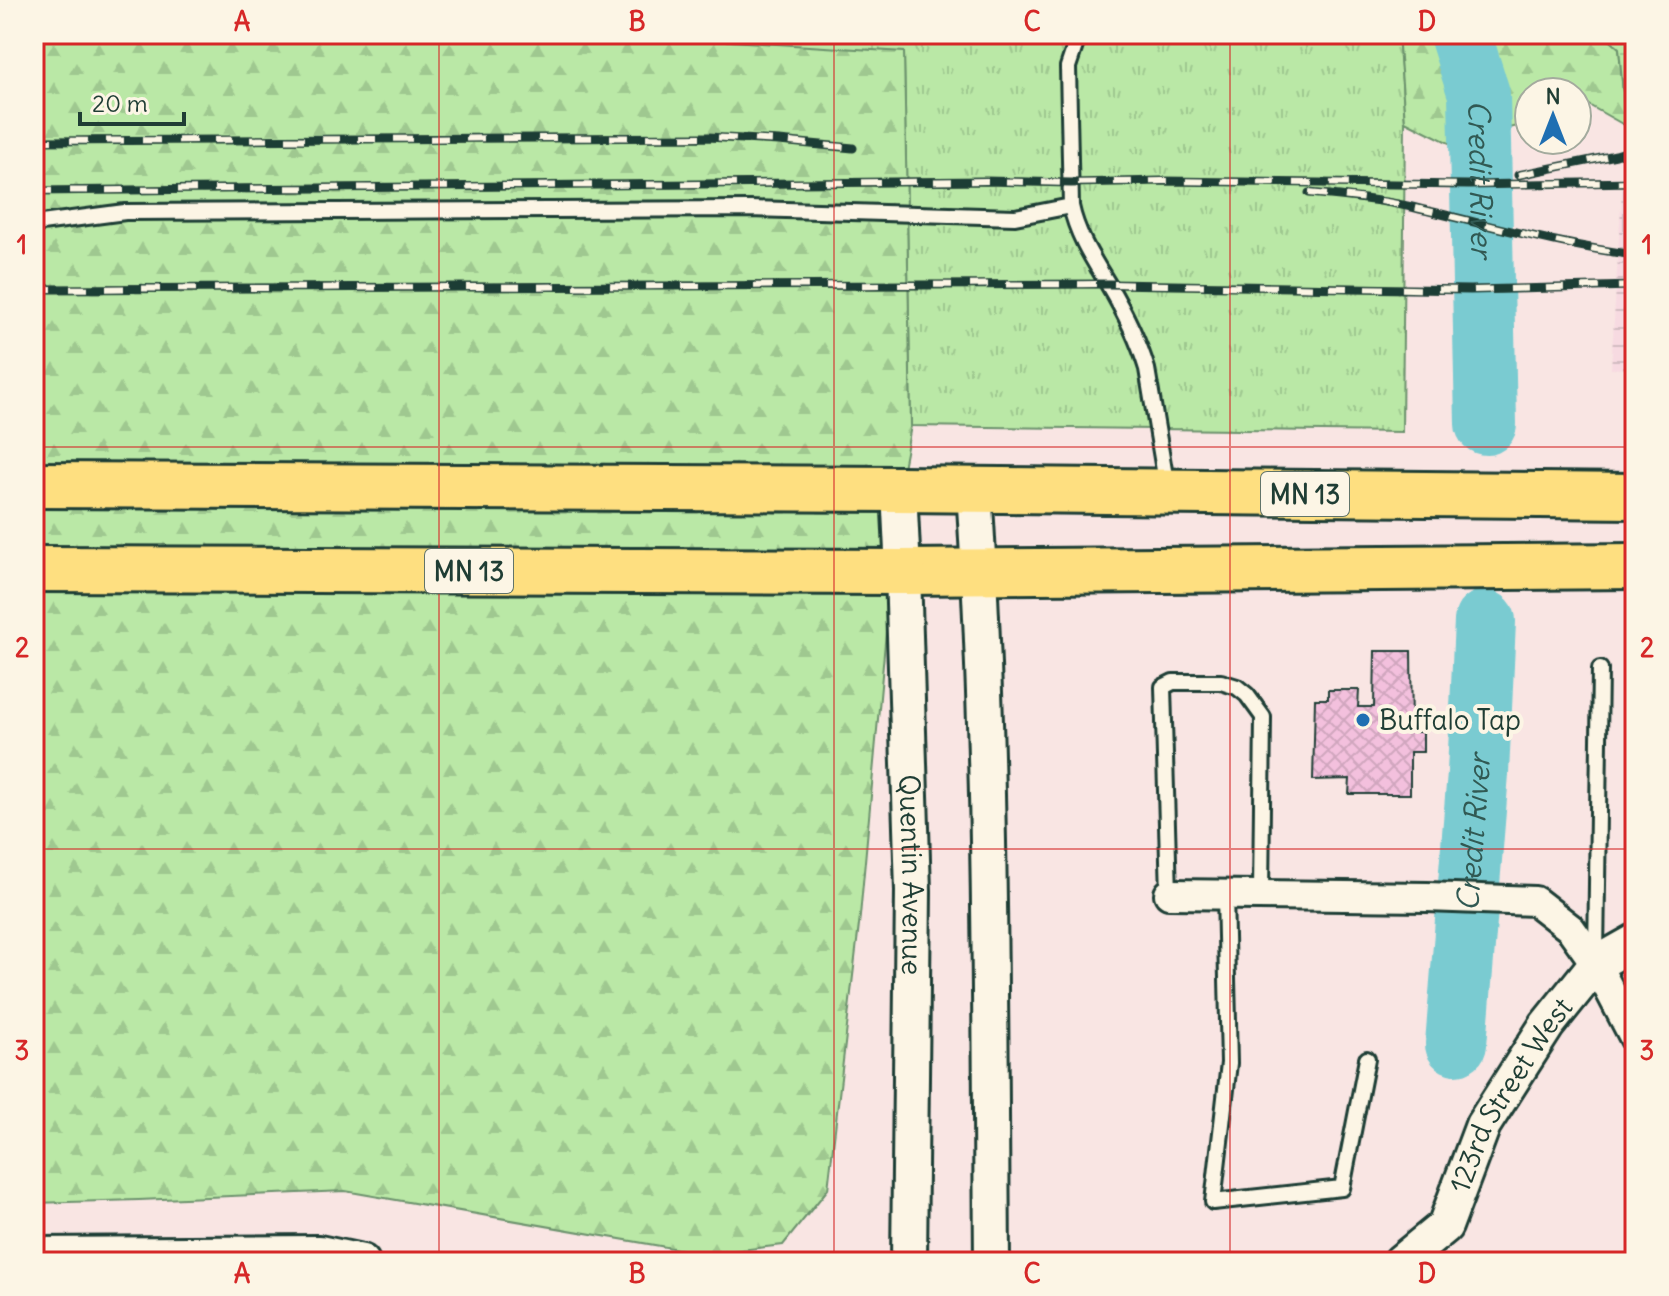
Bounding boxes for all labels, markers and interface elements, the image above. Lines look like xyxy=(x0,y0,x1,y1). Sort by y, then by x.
text: A xyxy=(234,5,251,38)
text: B xyxy=(628,5,646,38)
text: C xyxy=(1023,5,1041,38)
text: D xyxy=(1418,5,1436,38)
scale bar xyxy=(80,76,184,126)
north arrow xyxy=(1513,76,1593,156)
text: N xyxy=(1545,82,1561,110)
text: 20 m xyxy=(92,88,148,118)
water label: Credit River xyxy=(1460,100,1502,262)
text: 1 xyxy=(17,228,27,261)
text: 1 xyxy=(1642,228,1652,261)
road number: MN 13 xyxy=(1261,472,1349,516)
road number: MN 13 xyxy=(425,549,513,593)
text: 2 xyxy=(15,631,29,664)
text: 2 xyxy=(1640,631,1654,664)
place label: Buffalo Tap xyxy=(1379,702,1521,738)
marker: Buffalo Tap xyxy=(1354,711,1372,729)
water label: Credit River xyxy=(1448,750,1498,913)
street label: Quentin Avenue xyxy=(891,774,931,975)
street label: 123rd Street West xyxy=(1441,990,1580,1197)
text: 3 xyxy=(15,1034,29,1067)
text: 3 xyxy=(1640,1034,1654,1067)
text: A xyxy=(234,1257,251,1290)
text: B xyxy=(628,1257,646,1290)
text: C xyxy=(1023,1257,1041,1290)
text: D xyxy=(1418,1257,1436,1290)

